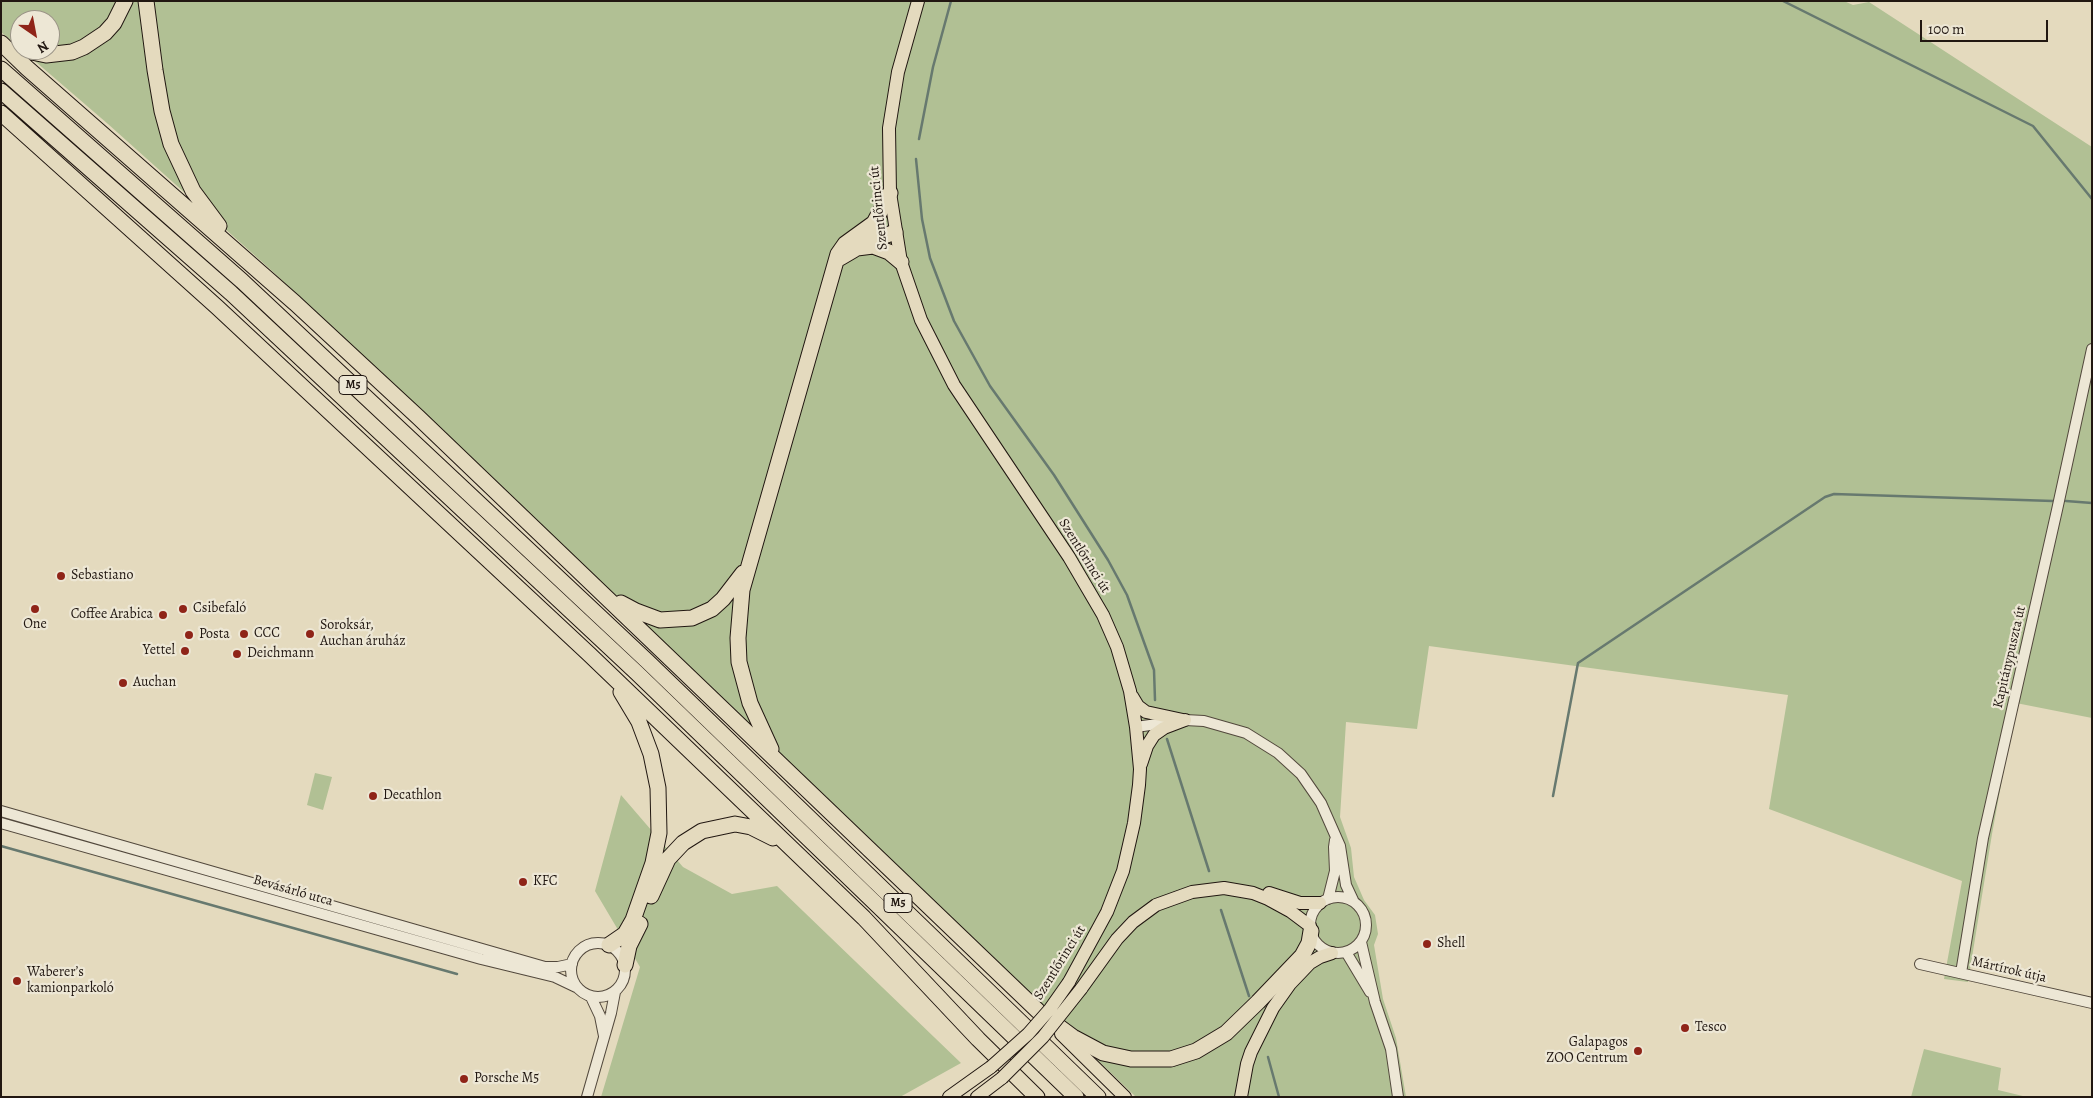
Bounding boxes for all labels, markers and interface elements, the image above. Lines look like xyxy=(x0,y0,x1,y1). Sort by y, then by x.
north arrow xyxy=(10,10,60,60)
scale bar xyxy=(1923,10,2050,42)
text: 100 m xyxy=(1928,19,1965,39)
text: N xyxy=(33,36,52,58)
street label: Szentlőrinci út xyxy=(866,165,892,251)
road number: M5 xyxy=(339,376,367,394)
street label: Szentlőrinci út xyxy=(1054,516,1114,596)
place label: Sebastiano xyxy=(71,568,133,584)
marker: Sebastiano xyxy=(55,570,67,582)
place label: Csibefaló xyxy=(193,601,246,617)
marker: One xyxy=(29,603,41,615)
marker: Csibefaló xyxy=(177,603,189,615)
street label: Kapitánypuszta út xyxy=(1990,604,2030,710)
place label: Coffee Arabica xyxy=(71,607,153,623)
marker: Coffee Arabica xyxy=(157,609,169,621)
place label: One xyxy=(23,617,47,633)
place label: Soroksár, Auchan áruház xyxy=(320,618,406,650)
place label: CCC xyxy=(254,626,280,642)
place label: Posta xyxy=(199,627,230,643)
marker: CCC xyxy=(238,628,250,640)
marker: Soroksár, Auchan áruház xyxy=(304,628,316,640)
marker: Posta xyxy=(183,629,195,641)
place label: Yettel xyxy=(143,643,175,659)
marker: Yettel xyxy=(179,645,191,657)
place label: Deichmann xyxy=(247,646,314,662)
marker: Deichmann xyxy=(231,648,243,660)
place label: Auchan xyxy=(133,675,176,691)
marker: Auchan xyxy=(117,677,129,689)
place label: Decathlon xyxy=(383,788,442,804)
marker: Decathlon xyxy=(367,790,379,802)
street label: Bevásárló utca xyxy=(251,872,335,910)
place label: KFC xyxy=(533,874,558,890)
marker: KFC xyxy=(517,876,529,888)
road number: M5 xyxy=(884,894,912,912)
street label: Szentlőrinci út xyxy=(1030,923,1090,1003)
place label: Shell xyxy=(1437,936,1465,952)
marker: Shell xyxy=(1421,938,1433,950)
street label: Mártírok útja xyxy=(1970,953,2048,987)
place label: Waberer’s kamionparkoló xyxy=(27,965,114,998)
marker: Waberer’s kamionparkoló xyxy=(11,975,23,987)
place label: Tesco xyxy=(1695,1020,1726,1036)
marker: Tesco xyxy=(1679,1022,1691,1034)
place label: Galapagos ZOO Centrum xyxy=(1546,1035,1628,1068)
marker: Galapagos ZOO Centrum xyxy=(1632,1045,1644,1057)
place label: Porsche M5 xyxy=(474,1071,539,1087)
marker: Porsche M5 xyxy=(458,1073,470,1085)

